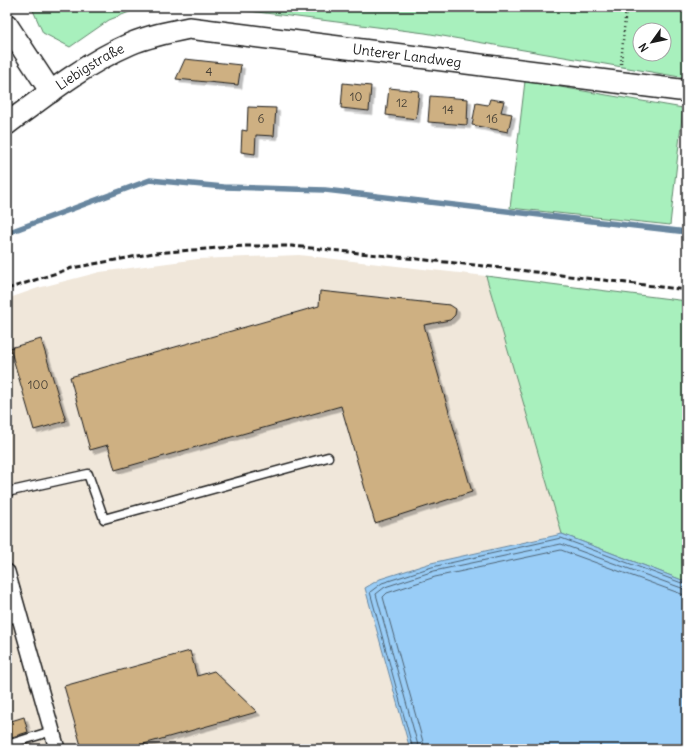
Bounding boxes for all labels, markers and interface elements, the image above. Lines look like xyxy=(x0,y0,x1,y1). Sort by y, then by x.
north arrow xyxy=(632,22,672,62)
street label: Liebigstraße xyxy=(52,39,127,94)
street label: Unterer Landweg xyxy=(351,40,463,71)
text: N xyxy=(636,40,652,54)
house number: 4 xyxy=(206,64,213,79)
house number: 10 xyxy=(350,89,362,104)
house number: 12 xyxy=(396,95,408,110)
house number: 14 xyxy=(442,102,454,117)
house number: 6 xyxy=(258,111,265,126)
house number: 16 xyxy=(486,111,498,126)
house number: 100 xyxy=(28,377,48,392)

